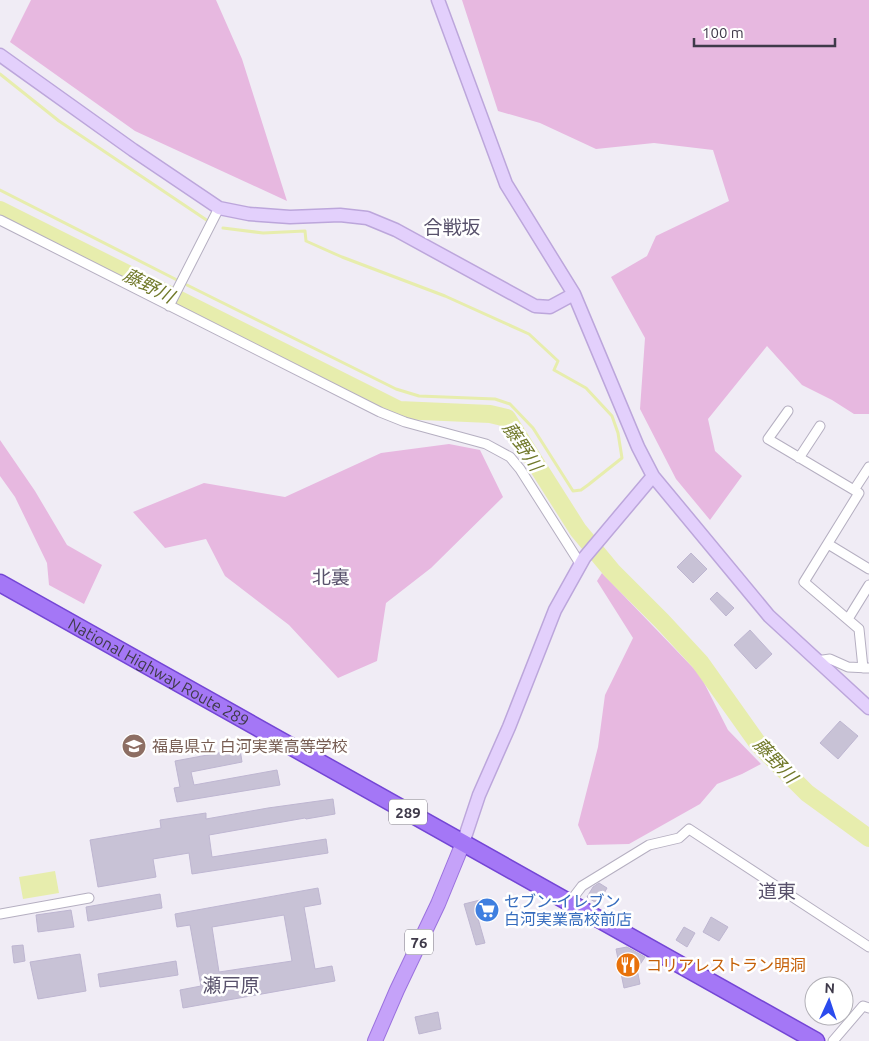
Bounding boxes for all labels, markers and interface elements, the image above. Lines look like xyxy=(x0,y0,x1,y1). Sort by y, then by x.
scale bar xyxy=(694,15,835,47)
text: 100 m xyxy=(702,24,744,41)
district label: 合戦坂 xyxy=(423,216,481,238)
water label: 藤野川 xyxy=(120,264,179,307)
water label: 藤野川 xyxy=(500,418,548,476)
district label: 北裏 xyxy=(312,566,350,588)
street label: National Highway Route 289 xyxy=(65,614,252,730)
school or university icon: 福島県立 白河実業高等学校 xyxy=(121,733,147,759)
water label: 藤野川 xyxy=(750,733,803,788)
place label: 福島県立 白河実業高等学校 xyxy=(152,737,348,755)
road number: 289 xyxy=(389,800,427,824)
district label: 道東 xyxy=(758,880,796,902)
place label: セブン-イレブン 白河実業高校前店 xyxy=(504,892,632,928)
supermarket icon: セブン-イレブン 白河実業高校前店 xyxy=(474,897,500,923)
road number: 76 xyxy=(405,930,433,954)
restaurant icon: コリアレストラン明洞 xyxy=(615,952,641,978)
place label: コリアレストラン明洞 xyxy=(646,956,806,974)
district label: 瀬戸原 xyxy=(202,974,260,996)
north arrow xyxy=(804,976,854,1026)
text: N xyxy=(824,980,835,996)

